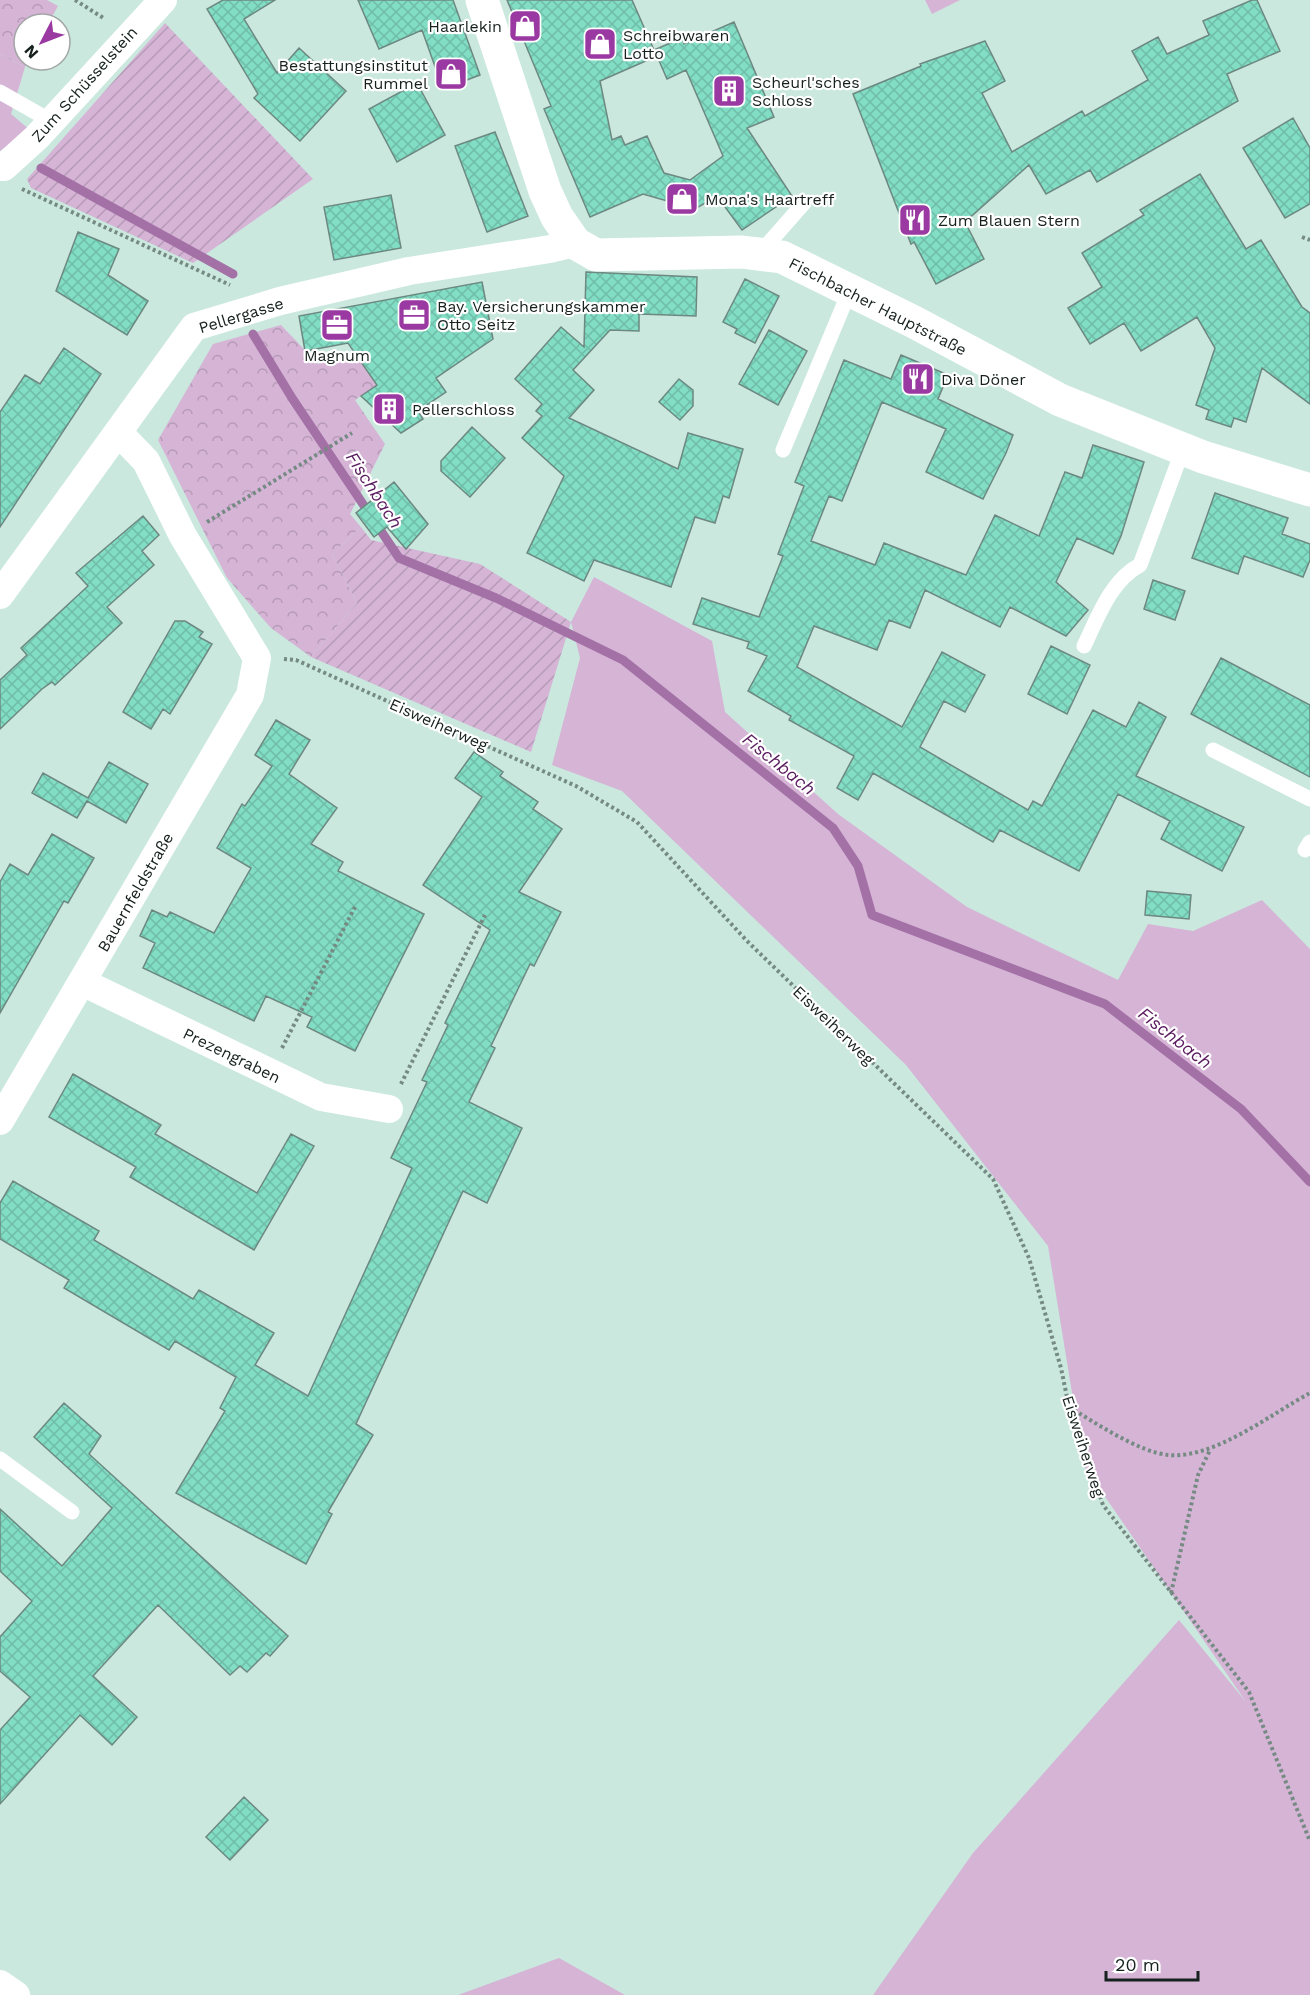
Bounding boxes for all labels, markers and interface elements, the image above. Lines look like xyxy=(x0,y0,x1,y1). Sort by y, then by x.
shop icon: Haarlekin xyxy=(507,8,543,44)
north arrow xyxy=(12,12,72,72)
place label: Haarlekin xyxy=(428,17,502,36)
street label: Zum Schüsselstein xyxy=(28,23,141,146)
shop icon: Schreibwaren Lotto xyxy=(582,26,618,62)
place label: Schreibwaren Lotto xyxy=(623,26,729,63)
text: N xyxy=(20,41,42,62)
place label: Bestattungsinstitut Rummel xyxy=(279,56,428,93)
shop icon: Bestattungsinstitut Rummel xyxy=(433,56,469,92)
building icon: Scheurl'sches Schloss xyxy=(711,73,747,109)
place label: Scheurl'sches Schloss xyxy=(752,73,860,110)
shop icon: Mona's Haartreff xyxy=(664,181,700,217)
place label: Mona's Haartreff xyxy=(705,190,835,209)
restaurant icon: Zum Blauen Stern xyxy=(897,202,933,238)
place label: Zum Blauen Stern xyxy=(938,211,1080,230)
street label: Fischbacher Hauptstraße xyxy=(786,253,970,360)
street label: Pellergasse xyxy=(196,294,286,337)
office icon: Bay. Versicherungskammer Otto Seitz xyxy=(396,297,432,333)
place label: Bay. Versicherungskammer Otto Seitz xyxy=(437,297,646,334)
office icon: Magnum xyxy=(319,307,355,343)
place label: Magnum xyxy=(304,346,370,365)
restaurant icon: Diva Döner xyxy=(900,361,936,397)
place label: Diva Döner xyxy=(941,370,1026,389)
building icon: Pellerschloss xyxy=(371,391,407,427)
place label: Pellerschloss xyxy=(412,400,515,419)
water label: Fischbach xyxy=(342,447,407,532)
street label: Eisweiherweg xyxy=(387,694,491,755)
water label: Fischbach xyxy=(739,728,820,799)
street label: Bauernfeldstraße xyxy=(94,829,177,955)
street label: Eisweiherweg xyxy=(789,982,879,1069)
water label: Fischbach xyxy=(1134,1002,1216,1073)
street label: Prezengraben xyxy=(180,1024,284,1087)
street label: Eisweiherweg xyxy=(1058,1393,1109,1500)
scale bar xyxy=(1106,1944,1198,1982)
text: 20 m xyxy=(1115,1954,1160,1975)

